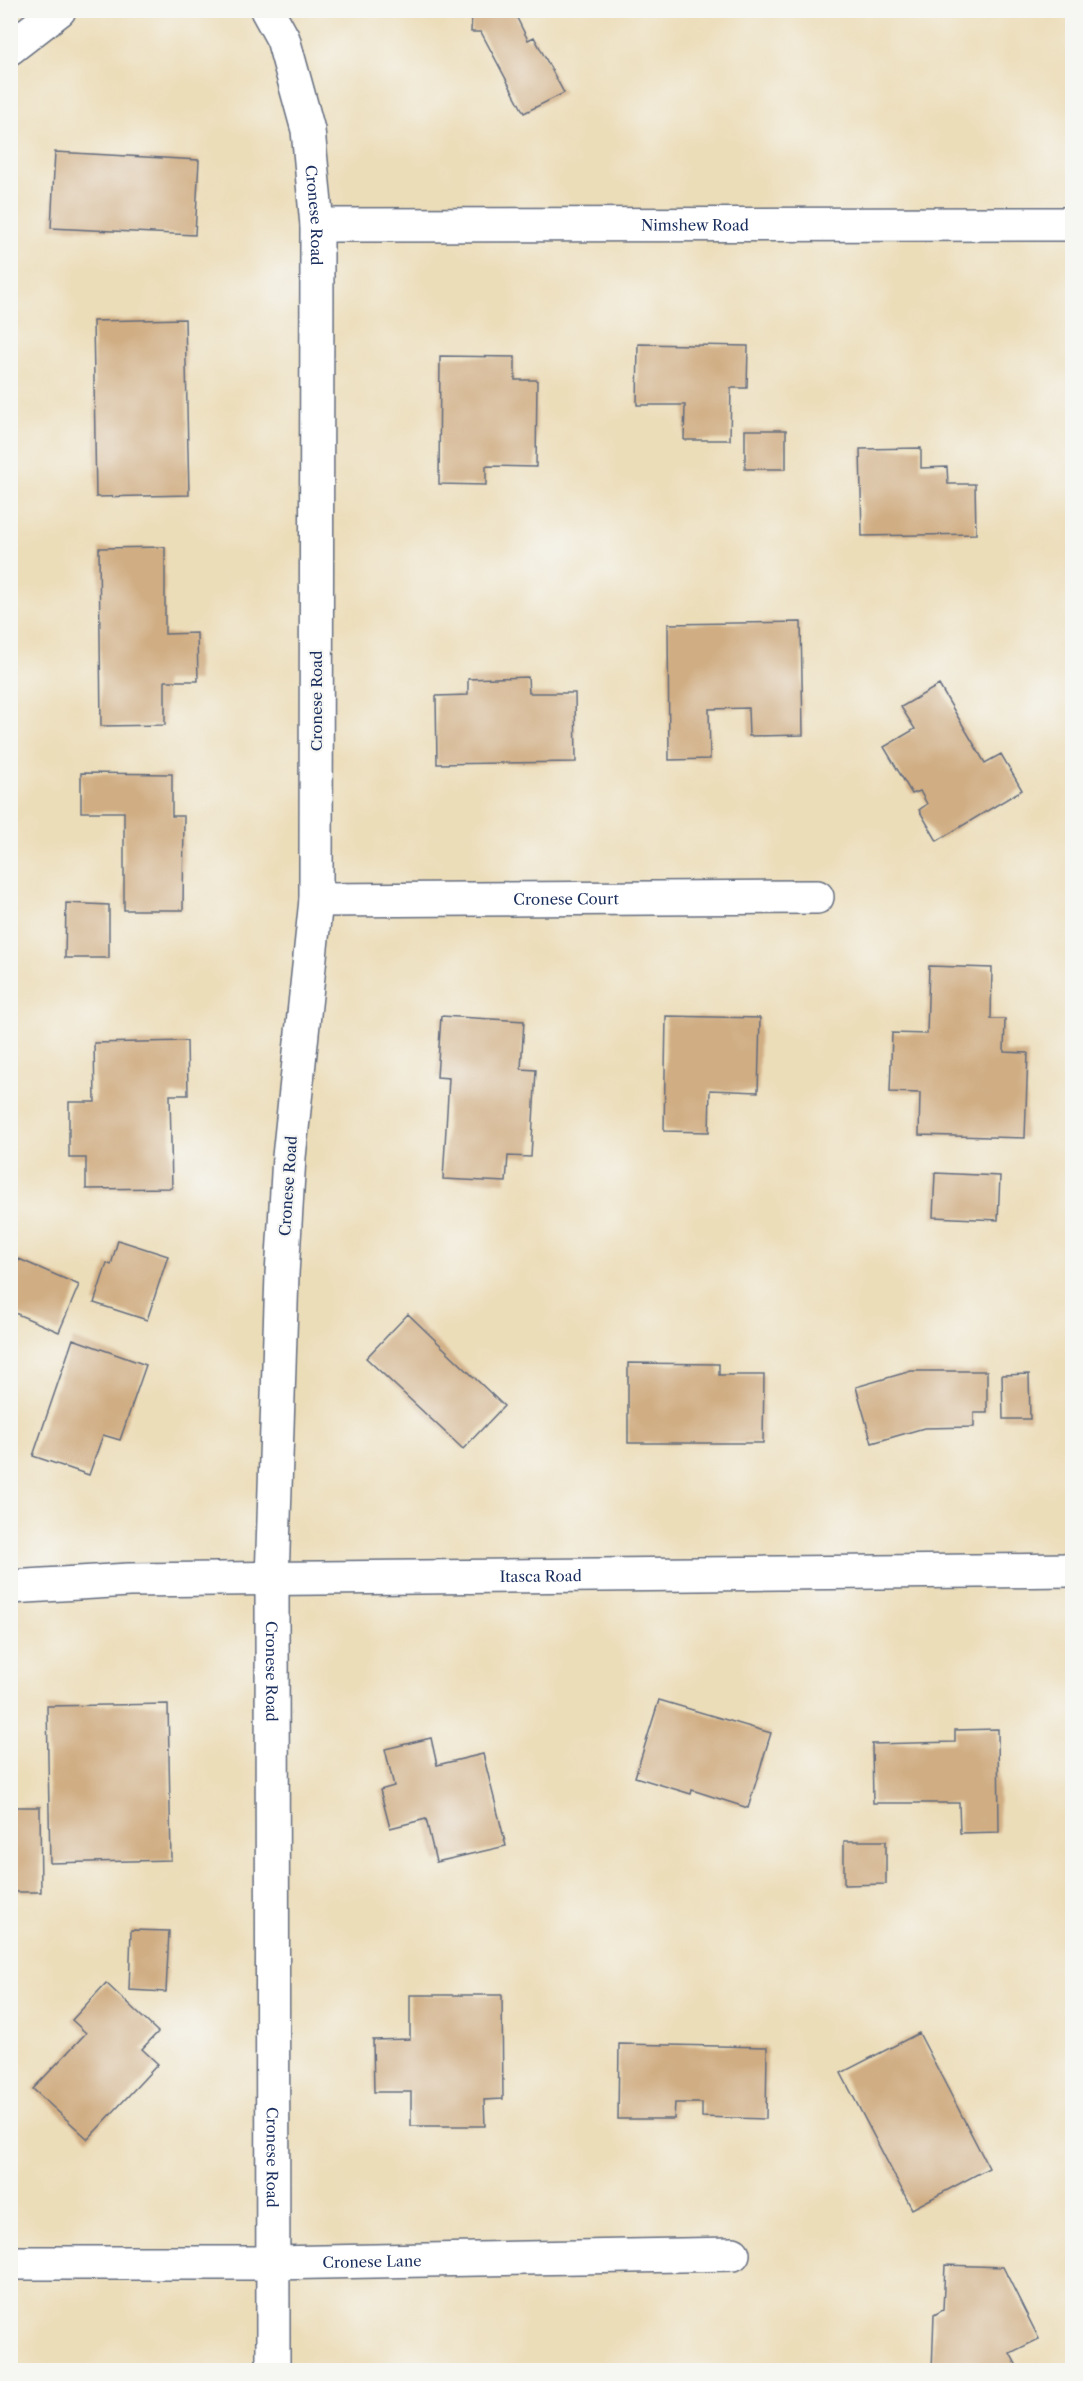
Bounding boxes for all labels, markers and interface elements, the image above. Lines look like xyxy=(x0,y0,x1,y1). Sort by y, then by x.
street label: Cronese Road xyxy=(302,164,327,265)
street label: Nimshew Road xyxy=(641,215,749,234)
street label: Cronese Road xyxy=(307,651,326,751)
street label: Cronese Court xyxy=(513,889,619,908)
street label: Cronese Road xyxy=(275,1135,301,1237)
street label: Itasca Road xyxy=(500,1566,582,1586)
street label: Cronese Road xyxy=(263,1621,282,1722)
street label: Cronese Road xyxy=(263,2107,282,2208)
street label: Cronese Lane xyxy=(322,2251,422,2272)

